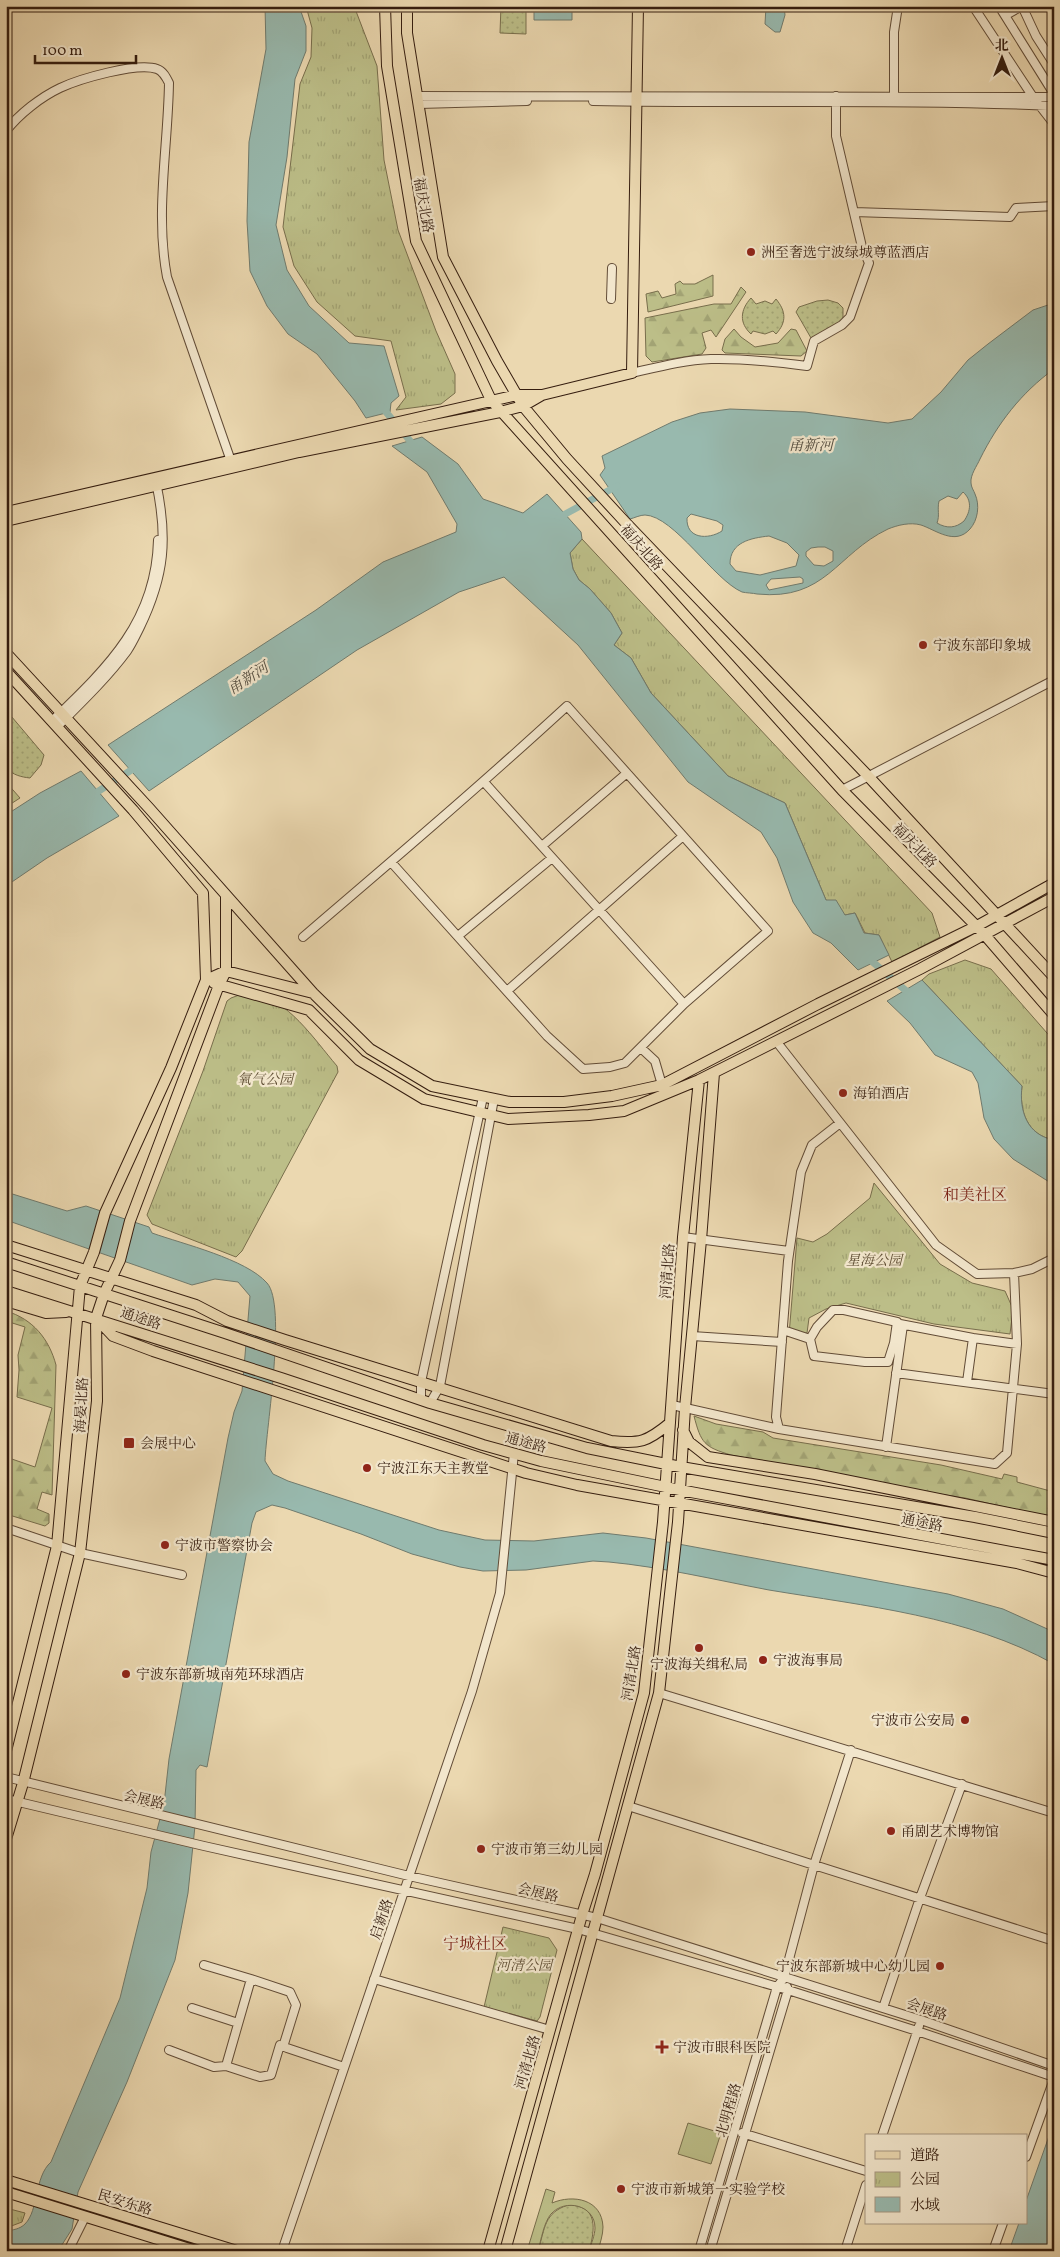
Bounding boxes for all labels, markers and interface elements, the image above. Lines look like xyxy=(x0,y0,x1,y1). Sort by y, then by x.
scale bar xyxy=(35,32,136,64)
north arrow xyxy=(978,32,1028,82)
text: 北 xyxy=(995,37,1009,56)
text: 100 m xyxy=(42,41,82,62)
street label: 福庆北路 xyxy=(408,176,437,234)
place label: 洲至奢选宁波绿城尊蓝酒店 xyxy=(761,244,929,263)
marker: 洲至奢选宁波绿城尊蓝酒店 xyxy=(745,246,757,258)
water label: 甬新河 xyxy=(788,436,836,457)
street label: 福庆北路 xyxy=(615,521,666,575)
place label: 宁波东部印象城 xyxy=(933,637,1031,656)
marker: 宁波东部印象城 xyxy=(917,639,929,651)
water label: 甬新河 xyxy=(224,657,276,700)
street label: 福庆北路 xyxy=(887,820,940,873)
park label: 氧气公园 xyxy=(237,1071,295,1090)
place label: 海铂酒店 xyxy=(853,1085,909,1104)
marker: 海铂酒店 xyxy=(837,1087,849,1099)
district label: 和美社区 xyxy=(943,1185,1007,1207)
street label: 河清北路 xyxy=(657,1243,680,1300)
park label: 星海公园 xyxy=(846,1252,904,1271)
street label: 通途路 xyxy=(118,1304,163,1335)
street label: 海晏北路 xyxy=(72,1377,93,1434)
street label: 通途路 xyxy=(503,1429,548,1458)
place label: 会展中心 xyxy=(140,1435,196,1454)
marker: 会展中心 xyxy=(122,1436,136,1450)
place label: 宁波江东天主教堂 xyxy=(377,1460,489,1479)
marker: 宁波江东天主教堂 xyxy=(361,1462,373,1474)
street label: 通途路 xyxy=(899,1510,944,1537)
place label: 宁波市警察协会 xyxy=(175,1537,273,1556)
marker: 宁波市警察协会 xyxy=(159,1539,171,1551)
marker: 宁波海关缉私局 xyxy=(693,1642,705,1654)
street label: 河清北路 xyxy=(619,1644,646,1702)
place label: 宁波海事局 xyxy=(773,1652,843,1671)
marker: 宁波海事局 xyxy=(757,1654,769,1666)
place label: 宁波海关缉私局 xyxy=(650,1656,748,1675)
place label: 宁波东部新城南苑环球酒店 xyxy=(136,1666,304,1685)
marker: 宁波东部新城南苑环球酒店 xyxy=(120,1668,132,1680)
place label: 宁波市公安局 xyxy=(871,1712,955,1731)
marker: 宁波市公安局 xyxy=(959,1714,971,1726)
street label: 会展路 xyxy=(121,1786,166,1814)
place label: 甬剧艺术博物馆 xyxy=(901,1823,999,1842)
marker: 甬剧艺术博物馆 xyxy=(885,1825,897,1837)
place label: 宁波市第三幼儿园 xyxy=(491,1841,603,1860)
marker: 宁波市第三幼儿园 xyxy=(475,1843,487,1855)
street label: 会展路 xyxy=(515,1879,560,1907)
street label: 启新路 xyxy=(367,1897,398,1942)
district label: 宁城社区 xyxy=(443,1934,507,1956)
park label: 河清公园 xyxy=(496,1957,554,1976)
place label: 宁波东部新城中心幼儿园 xyxy=(776,1958,930,1977)
marker: 宁波东部新城中心幼儿园 xyxy=(934,1960,946,1972)
street label: 会展路 xyxy=(904,1995,949,2026)
street label: 河清北路 xyxy=(512,2033,545,2092)
place label: 宁波市眼科医院 xyxy=(673,2039,771,2058)
marker: 宁波市眼科医院 xyxy=(655,2040,669,2054)
street label: 北明程路 xyxy=(713,2081,746,2140)
legend xyxy=(865,2134,1028,2224)
text: 道路 xyxy=(910,2146,940,2167)
text: 公园 xyxy=(910,2170,940,2191)
place label: 宁波市新城第一实验学校 xyxy=(631,2181,785,2200)
marker: 宁波市新城第一实验学校 xyxy=(615,2183,627,2195)
street label: 民安东路 xyxy=(95,2186,154,2221)
text: 水域 xyxy=(910,2196,940,2217)

